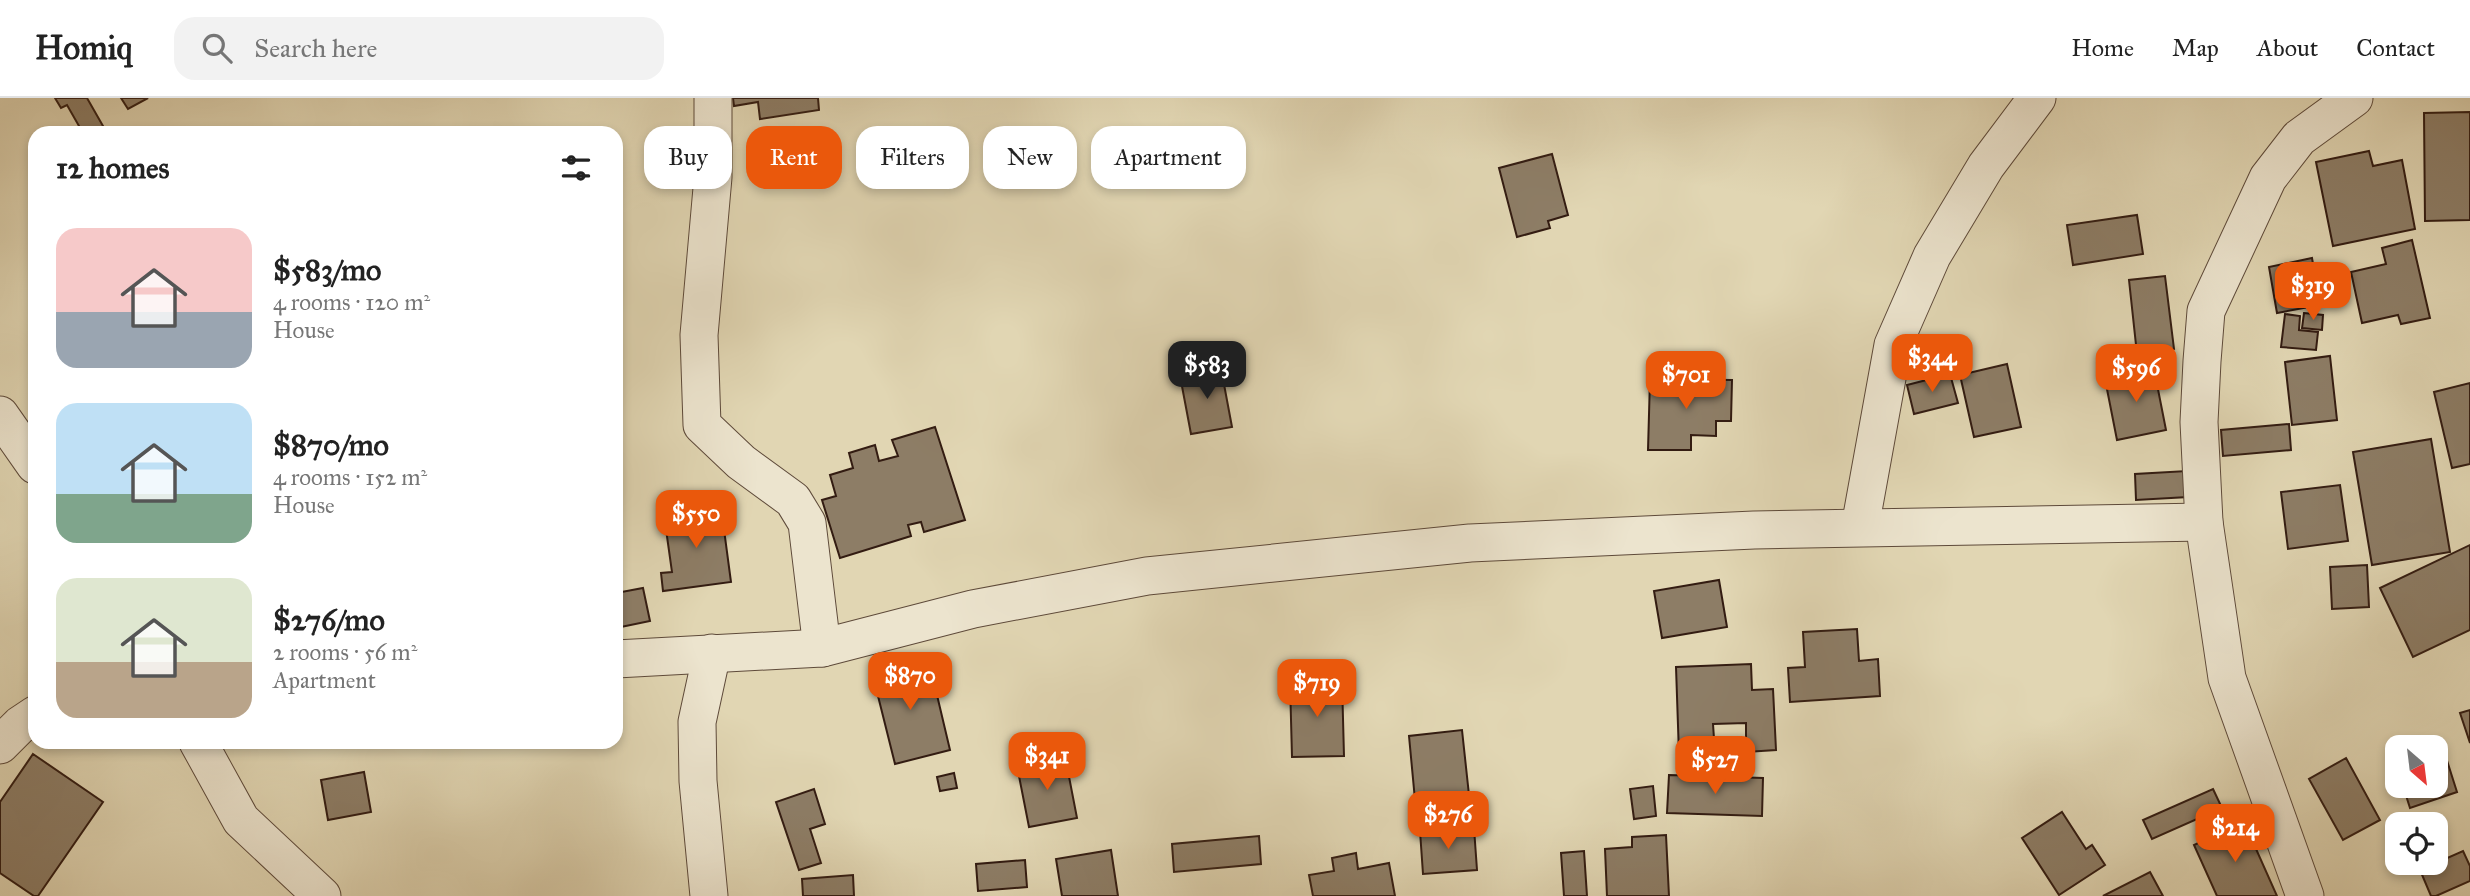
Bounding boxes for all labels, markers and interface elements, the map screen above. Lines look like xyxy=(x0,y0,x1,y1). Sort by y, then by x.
search box xyxy=(174,17,664,80)
text: Homiq xyxy=(35,28,132,68)
icon: search xyxy=(198,29,236,67)
text: Search here xyxy=(254,32,377,64)
text: Home xyxy=(2071,33,2134,63)
text: Map xyxy=(2172,33,2219,63)
text: About xyxy=(2257,33,2318,63)
text: Contact xyxy=(2356,33,2435,63)
chip: Buy xyxy=(644,126,732,189)
chip: Rent xyxy=(746,126,842,189)
chip: Filters xyxy=(856,126,969,189)
chip: New xyxy=(983,126,1077,189)
chip: Apartment xyxy=(1091,126,1246,189)
icon: filters xyxy=(557,149,595,187)
text: 12 homes xyxy=(56,150,169,186)
text: $583/mo xyxy=(273,252,381,288)
icon: home xyxy=(112,256,196,340)
pin: $319 xyxy=(2272,262,2354,322)
text: $319 xyxy=(2291,271,2335,299)
text: 4 rooms · 120 m² xyxy=(273,288,430,316)
text: House xyxy=(273,316,335,344)
pin: $344 xyxy=(1891,334,1973,394)
pin: $583 xyxy=(1166,342,1248,401)
text: $344 xyxy=(1908,343,1956,371)
pin: $596 xyxy=(2095,344,2177,404)
text: $583 xyxy=(1184,350,1230,378)
pin: $701 xyxy=(1645,352,1727,411)
text: $596 xyxy=(2112,353,2160,381)
text: $701 xyxy=(1662,360,1710,388)
text: $870/mo xyxy=(273,427,389,463)
icon: home xyxy=(112,431,196,515)
text: 4 rooms · 152 m² xyxy=(273,463,427,491)
pin: $550 xyxy=(655,490,737,550)
text: House xyxy=(273,491,335,519)
text: $550 xyxy=(672,499,720,527)
text: $276/mo xyxy=(273,602,385,638)
icon: home xyxy=(112,606,196,690)
text: 2 rooms · 56 m² xyxy=(273,638,417,666)
pin: $870 xyxy=(869,652,951,712)
pin: $719 xyxy=(1276,660,1358,719)
text: $870 xyxy=(884,661,936,689)
text: Apartment xyxy=(273,666,376,694)
text: $719 xyxy=(1293,668,1341,696)
pin: $341 xyxy=(1006,732,1088,792)
north arrow xyxy=(2385,735,2448,798)
map controls xyxy=(2385,735,2448,875)
pin: $527 xyxy=(1674,736,1756,796)
text: $341 xyxy=(1025,741,1069,769)
text: $527 xyxy=(1691,745,1739,773)
pin: $276 xyxy=(1407,792,1489,851)
text: $276 xyxy=(1424,800,1472,828)
pin: $214 xyxy=(2194,804,2276,864)
button: locate xyxy=(2385,812,2448,875)
text: $214 xyxy=(2211,813,2259,841)

